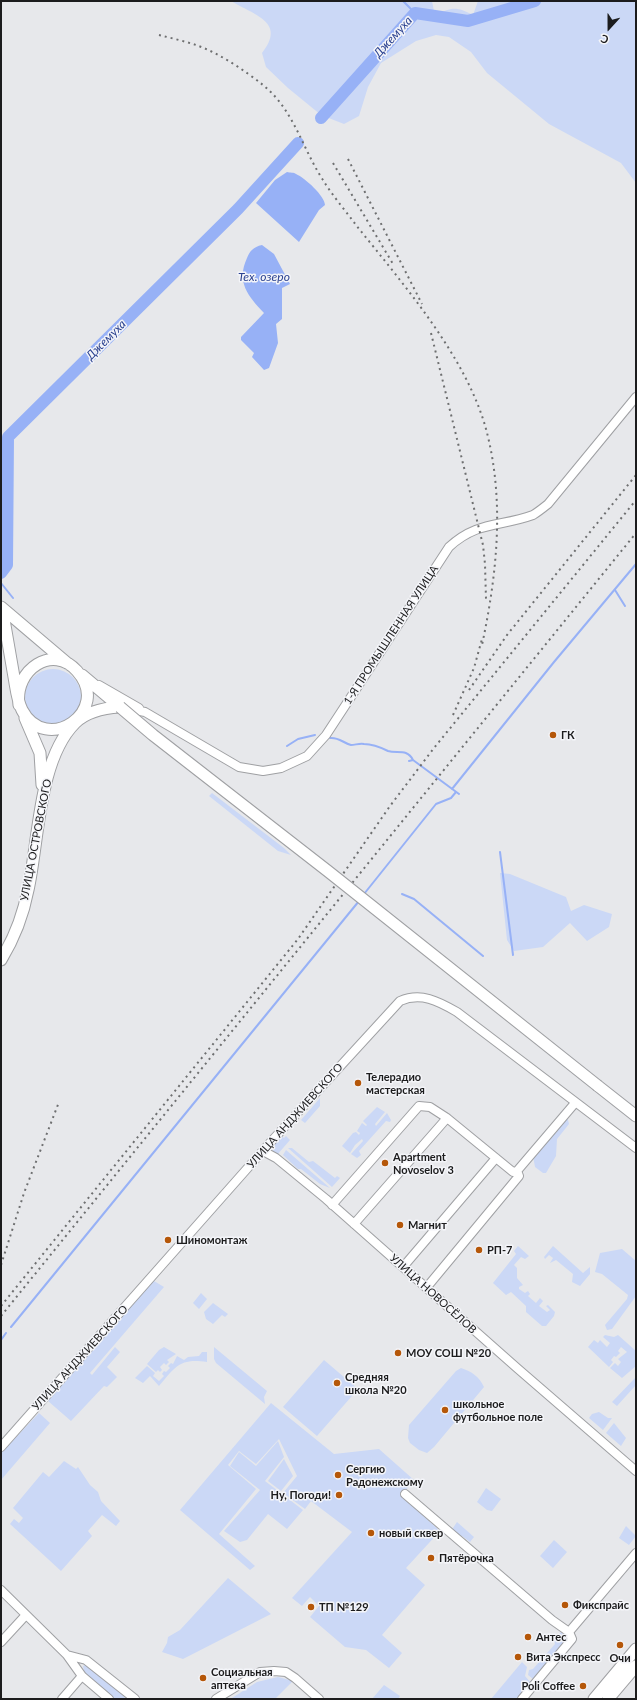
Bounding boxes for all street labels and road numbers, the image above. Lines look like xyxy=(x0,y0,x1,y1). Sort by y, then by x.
street label: 1-Я ПРОМЫШЛЕННАЯ УЛИЦА xyxy=(341,563,441,707)
street label: УЛИЦА ОСТРОВСКОГО xyxy=(18,778,54,902)
street label: УЛИЦА АНДЖИЕВСКОГО xyxy=(244,1061,346,1171)
street label: УЛИЦА НОВОСЁЛОВ xyxy=(387,1252,479,1336)
street label: УЛИЦА АНДЖИЕВСКОГО xyxy=(29,1303,131,1413)

